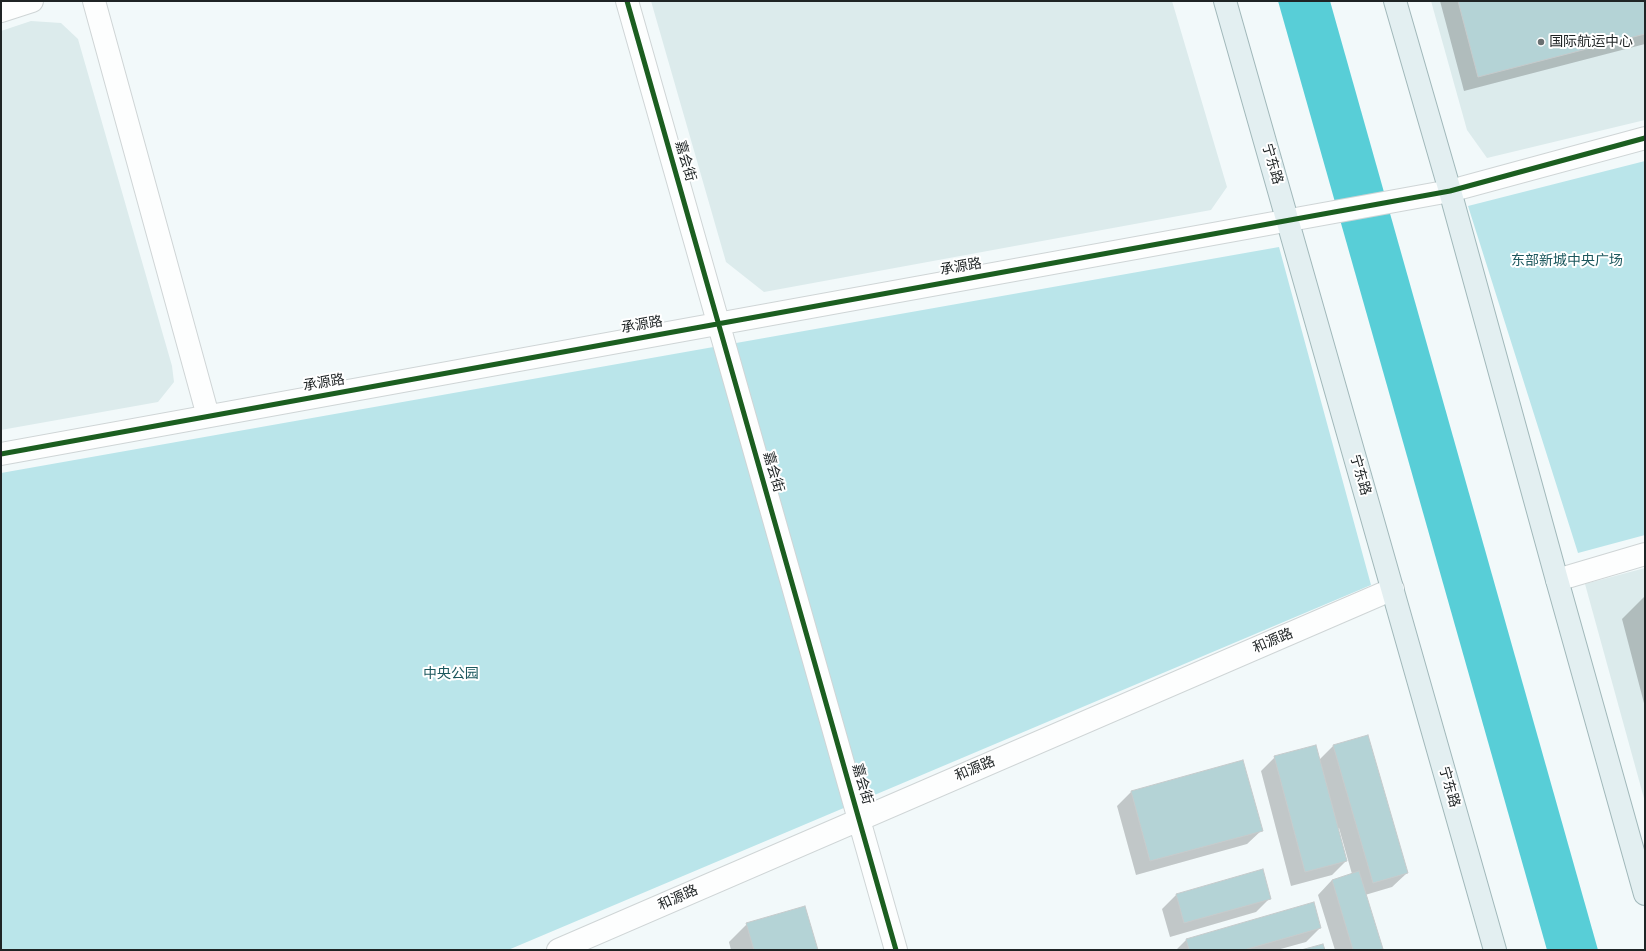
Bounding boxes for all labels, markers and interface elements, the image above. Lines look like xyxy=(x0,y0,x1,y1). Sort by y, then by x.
place label: 国际航运中心 xyxy=(1549,34,1633,50)
marker: 国际航运中心 xyxy=(1536,37,1546,47)
street label: 嘉会街 xyxy=(671,138,699,184)
street label: 宁东路 xyxy=(1258,141,1286,187)
park label: 东部新城中央广场 xyxy=(1511,253,1623,269)
street label: 承源路 xyxy=(939,255,983,279)
street label: 承源路 xyxy=(620,313,664,337)
street label: 承源路 xyxy=(302,371,346,395)
street label: 嘉会街 xyxy=(759,449,787,495)
street label: 宁东路 xyxy=(1346,452,1374,498)
street label: 和源路 xyxy=(1250,625,1296,657)
park label: 中央公园 xyxy=(423,666,479,682)
street label: 和源路 xyxy=(952,753,998,785)
street label: 嘉会街 xyxy=(848,761,876,807)
street label: 宁东路 xyxy=(1435,764,1463,810)
street label: 和源路 xyxy=(655,882,701,914)

